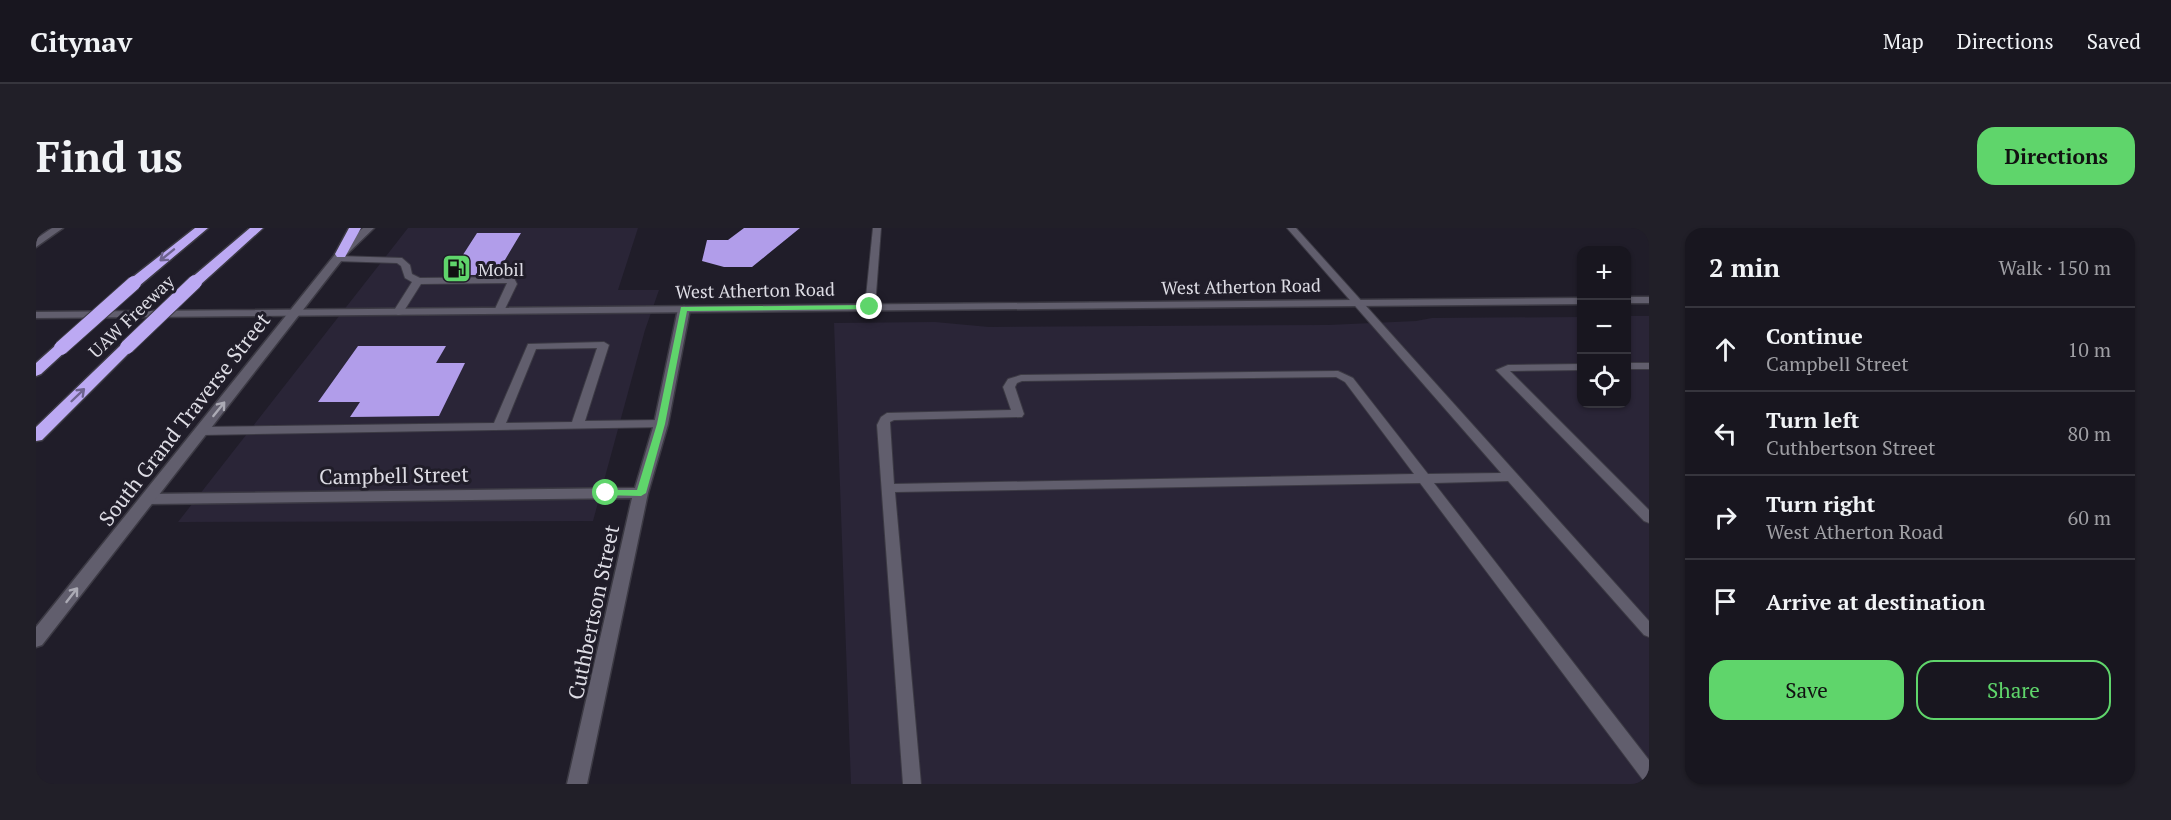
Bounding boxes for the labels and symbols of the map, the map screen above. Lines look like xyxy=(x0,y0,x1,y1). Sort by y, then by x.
one-way arrow xyxy=(160,249,176,262)
fuel station icon: Mobil xyxy=(441,253,473,285)
place label: Mobil xyxy=(478,257,524,281)
street label: UAW Freeway xyxy=(83,269,180,363)
street label: West Atherton Road xyxy=(1161,273,1321,299)
street label: West Atherton Road xyxy=(675,277,835,303)
route end xyxy=(856,293,882,319)
street label: South Grand Traverse Street xyxy=(92,307,276,531)
one-way arrow xyxy=(70,388,85,402)
one-way arrow xyxy=(213,401,226,417)
street label: Campbell Street xyxy=(319,460,469,490)
route start xyxy=(592,479,618,505)
street label: Cuthbertson Street xyxy=(561,522,625,702)
one-way arrow xyxy=(66,587,79,603)

